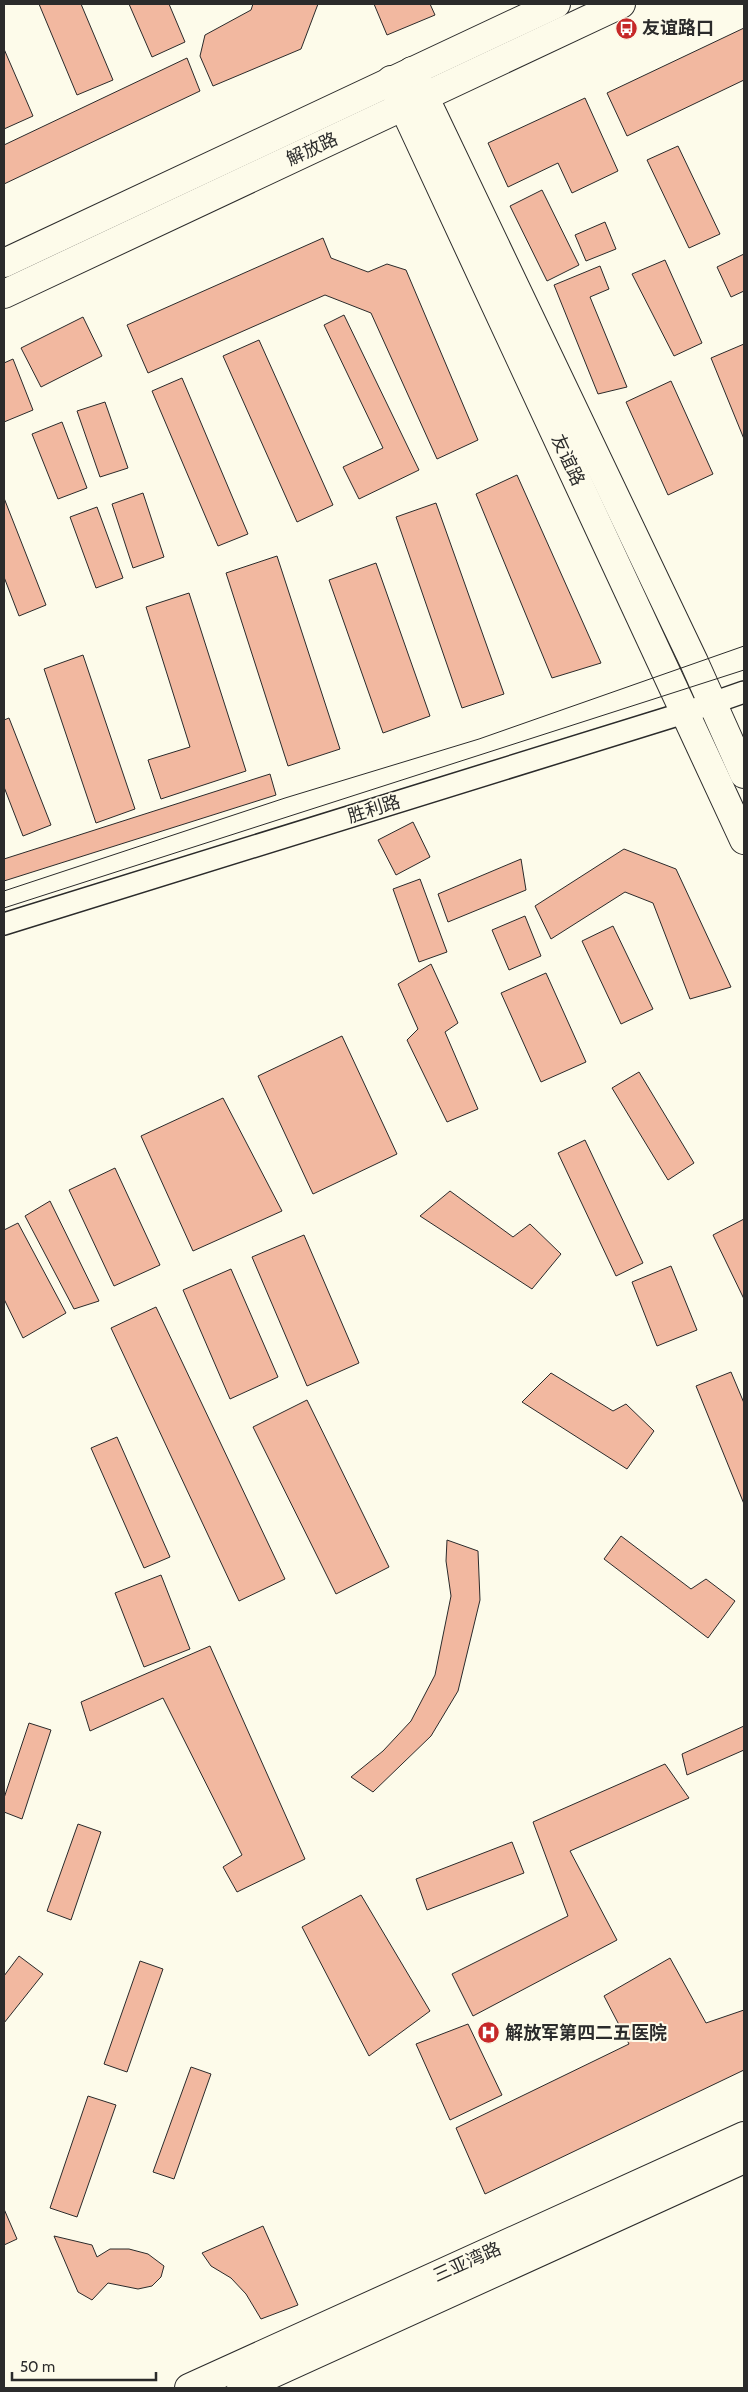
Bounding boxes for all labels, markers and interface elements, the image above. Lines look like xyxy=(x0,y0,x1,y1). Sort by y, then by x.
bus stop icon: 友谊路口 xyxy=(614,16,638,40)
place label: 友谊路口 xyxy=(642,17,714,39)
street label: 解放路 xyxy=(283,128,341,170)
street label: 友谊路 xyxy=(547,431,589,489)
street label: 胜利路 xyxy=(345,791,403,827)
hospital icon: 解放军第四二五医院 xyxy=(477,2021,501,2045)
place label: 解放军第四二五医院 xyxy=(505,2022,667,2044)
street label: 三亚湾路 xyxy=(430,2237,504,2287)
scale bar xyxy=(12,2350,156,2382)
text: 50 m xyxy=(20,2358,55,2376)

